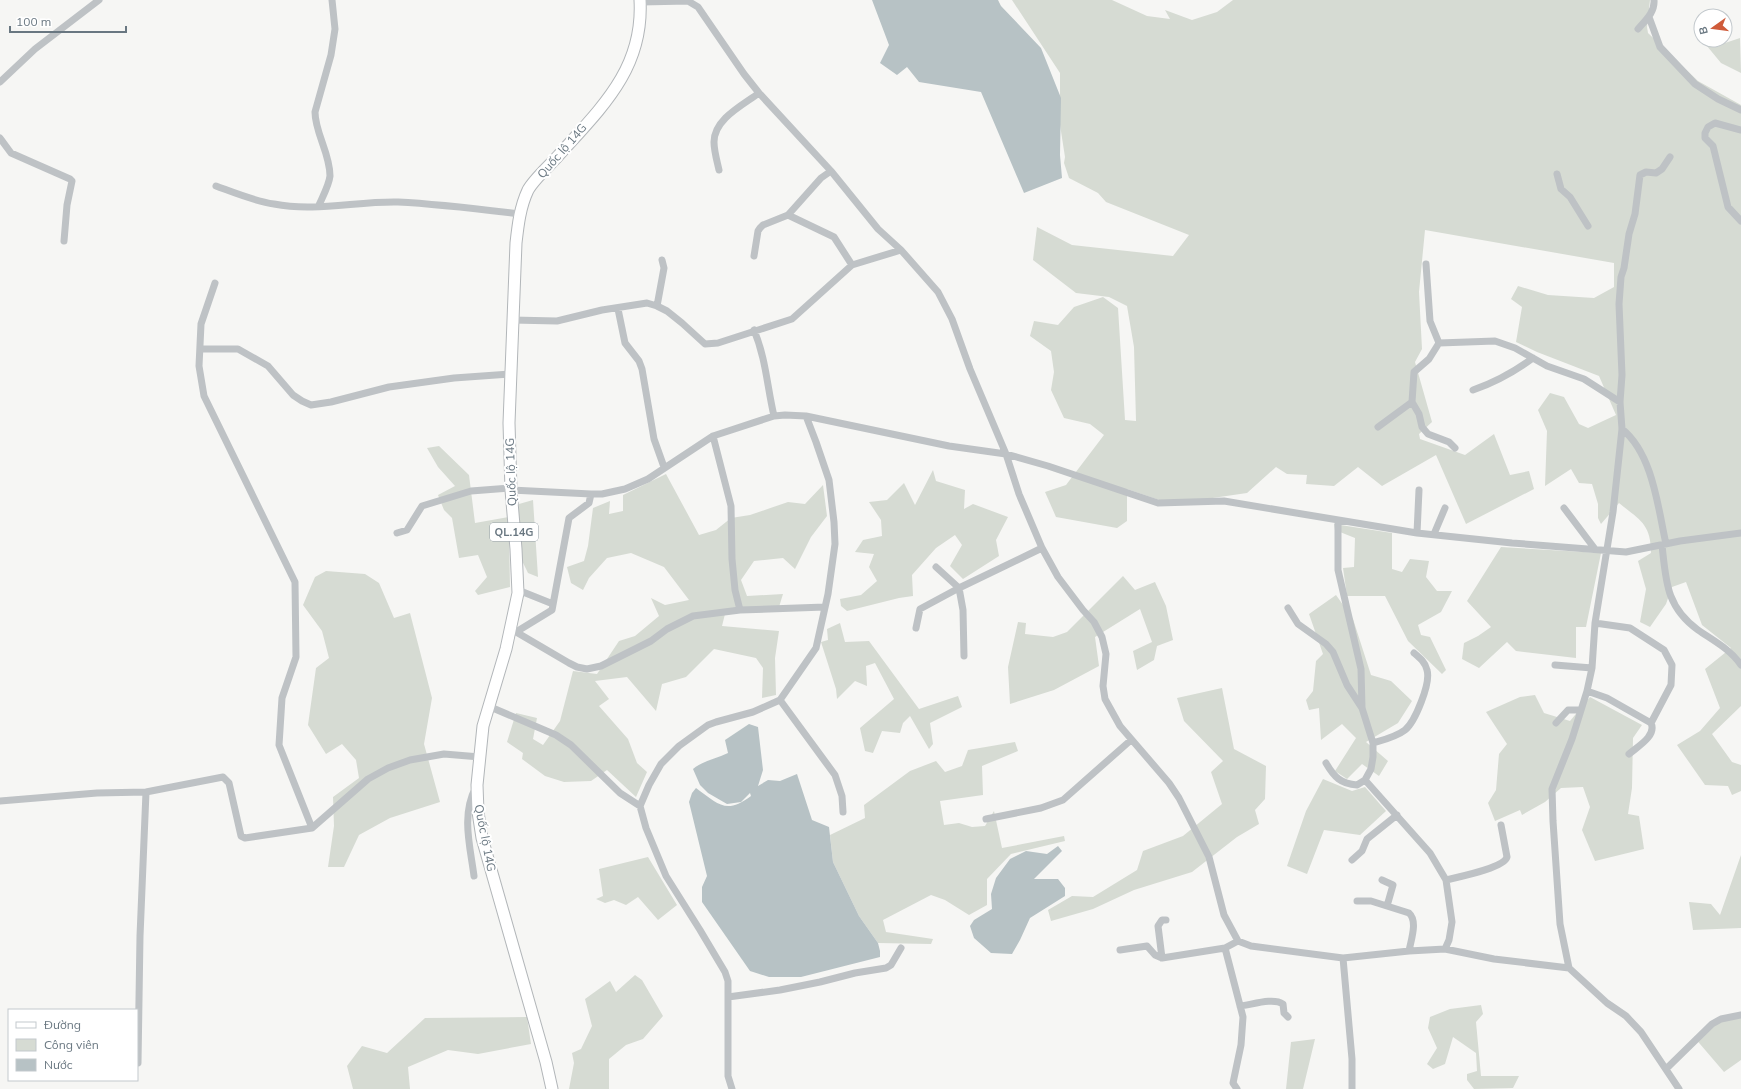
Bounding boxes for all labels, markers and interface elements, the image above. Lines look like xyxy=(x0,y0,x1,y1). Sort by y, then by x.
scale bar xyxy=(10,8,126,34)
north arrow xyxy=(1693,8,1733,48)
text: 100 m xyxy=(16,14,51,29)
text: B xyxy=(1695,25,1711,36)
street label: Quốc lộ 14G xyxy=(534,120,590,181)
street label: Quốc lộ 14G xyxy=(502,438,519,506)
road number: QL.14G xyxy=(490,523,538,541)
street label: Quốc lộ 14G xyxy=(472,803,499,873)
legend xyxy=(8,1009,138,1081)
text: Đường xyxy=(44,1017,81,1032)
text: Công viên xyxy=(44,1037,99,1052)
text: Nước xyxy=(44,1057,73,1072)

